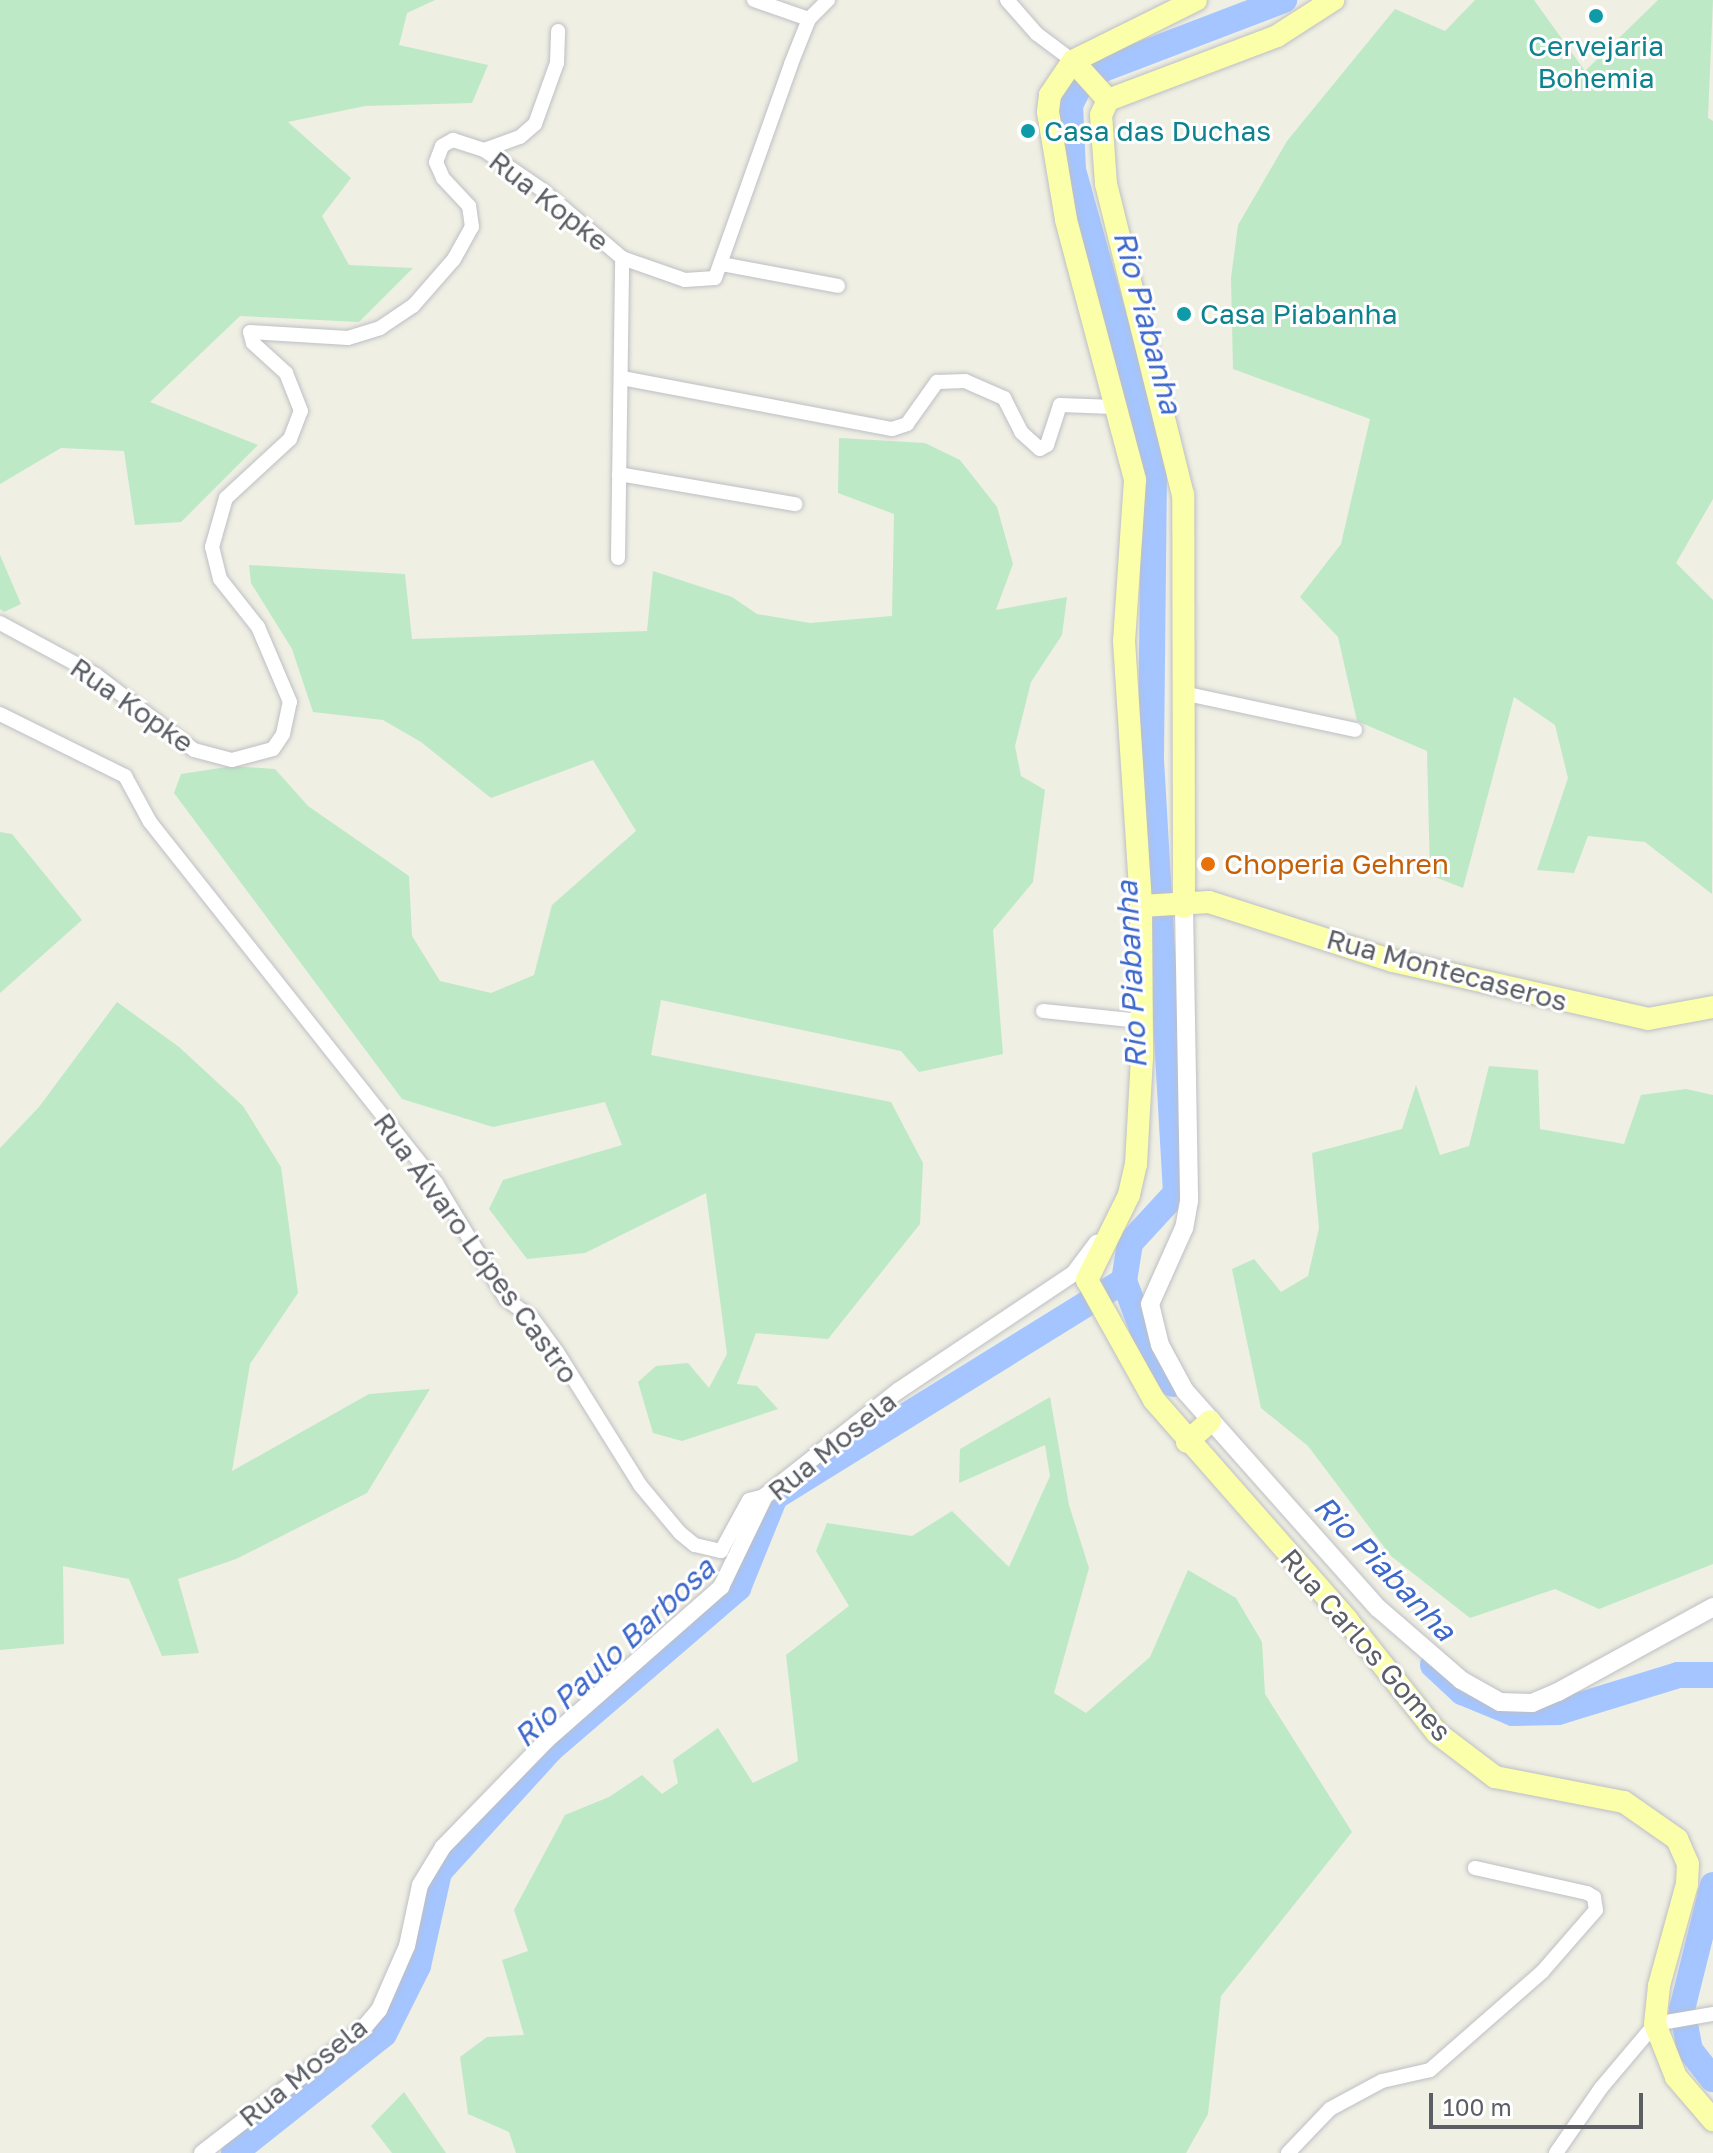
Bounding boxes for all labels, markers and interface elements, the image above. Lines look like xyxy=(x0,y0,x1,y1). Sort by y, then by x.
marker: Cervejaria Bohemia xyxy=(1587,7,1605,25)
place label: Cervejaria Bohemia xyxy=(1528,29,1664,95)
place label: Casa das Duchas xyxy=(1044,114,1271,148)
marker: Casa das Duchas xyxy=(1019,122,1037,140)
street label: Rua Kopke xyxy=(483,144,615,258)
water label: Rio Piabanha xyxy=(1106,227,1190,417)
place label: Casa Piabanha xyxy=(1200,297,1397,331)
marker: Casa Piabanha xyxy=(1175,305,1193,323)
street label: Rua Kopke xyxy=(64,650,200,760)
place label: Choperia Gehren xyxy=(1224,847,1449,881)
marker: Choperia Gehren xyxy=(1199,855,1217,873)
water label: Rio Piabanha xyxy=(1108,880,1154,1070)
street label: Rua Montecaseros xyxy=(1323,922,1571,1018)
street label: Rua Álvaro Lópes Castro xyxy=(367,1106,585,1390)
street label: Rua Mosela xyxy=(761,1384,903,1508)
water label: Rio Piabanha xyxy=(1307,1488,1463,1648)
street label: Rua Carlos Gomes xyxy=(1273,1542,1459,1748)
water label: Rio Paulo Barbosa xyxy=(506,1550,722,1754)
street label: Rua Mosela xyxy=(232,2010,374,2134)
scale bar xyxy=(1433,2077,1647,2127)
text: 100 m xyxy=(1443,2092,1512,2121)

